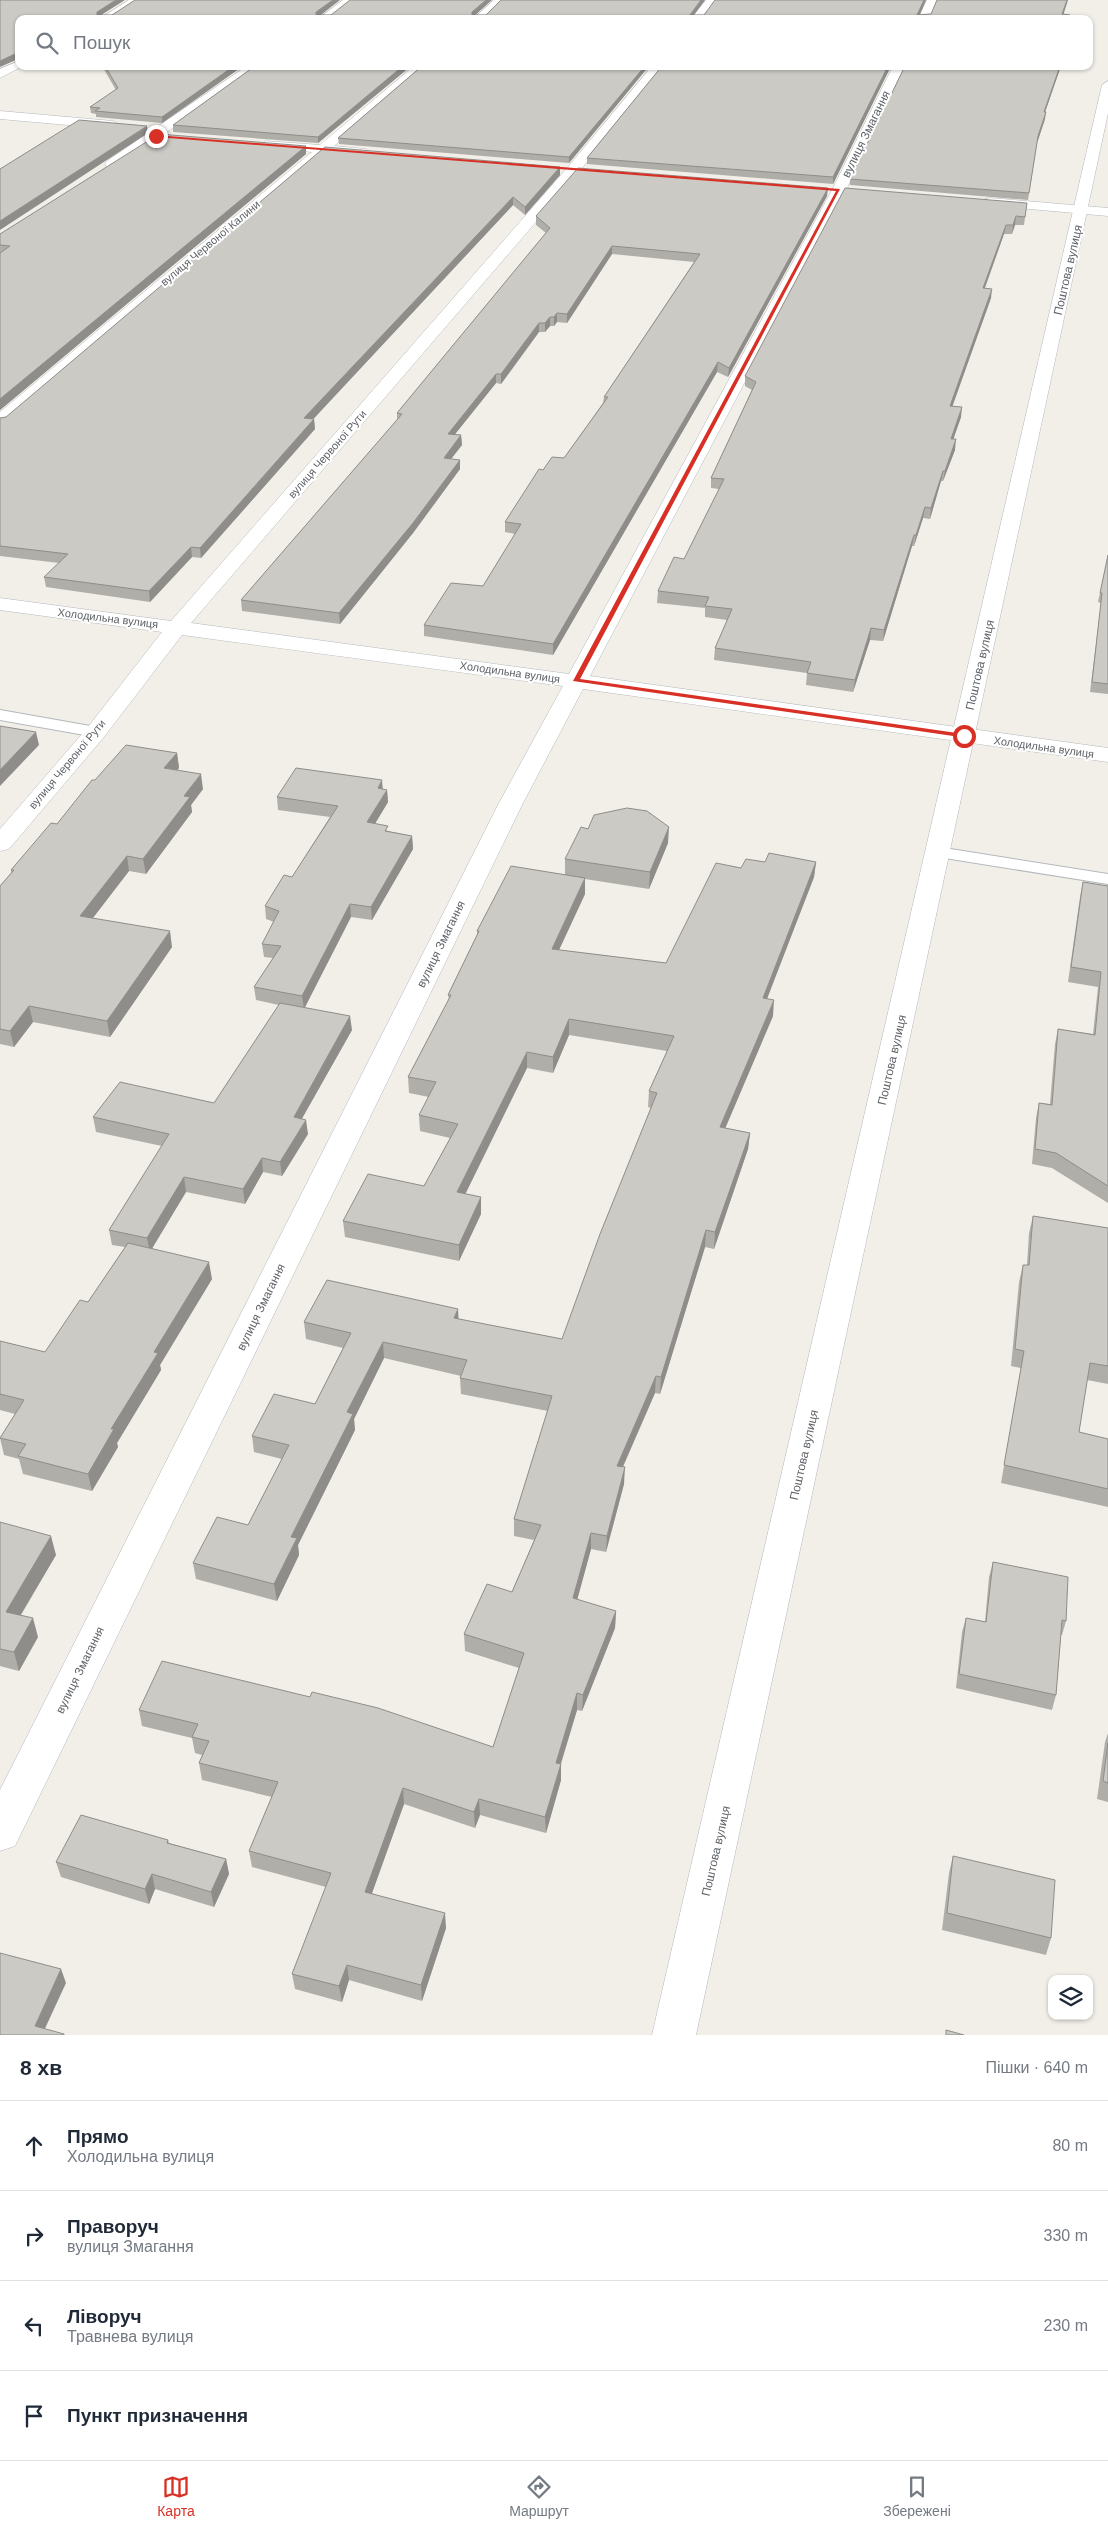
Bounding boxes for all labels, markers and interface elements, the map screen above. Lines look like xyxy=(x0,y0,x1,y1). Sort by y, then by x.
search box xyxy=(15,15,1093,70)
icon: search xyxy=(33,29,61,57)
text: Пошук xyxy=(73,32,130,53)
street label: вулиця Змагання xyxy=(839,88,893,180)
route end xyxy=(145,125,168,148)
street label: вулиця Червоної Калини xyxy=(158,198,262,288)
street label: Поштова вулиця xyxy=(1051,224,1085,316)
street label: вулиця Червоної Рути xyxy=(286,408,368,500)
street label: Холодильна вулиця xyxy=(57,606,159,630)
street label: Поштова вулиця xyxy=(963,619,997,711)
street label: Холодильна вулиця xyxy=(459,659,561,685)
street label: вулиця Червоної Рути xyxy=(26,717,108,811)
route start xyxy=(953,725,976,748)
street label: Холодильна вулиця xyxy=(993,734,1095,760)
street label: вулиця Змагання xyxy=(414,898,468,990)
street label: Поштова вулиця xyxy=(875,1014,909,1106)
street label: вулиця Змагання xyxy=(234,1261,288,1353)
street label: Поштова вулиця xyxy=(787,1409,821,1501)
street label: вулиця Змагання xyxy=(53,1624,107,1716)
street label: Поштова вулиця xyxy=(699,1805,733,1897)
map controls xyxy=(1048,1975,1093,2020)
button: layers xyxy=(1048,1975,1093,2020)
text: 8 хв xyxy=(20,2056,62,2079)
text: Пішки · 640 m xyxy=(985,2059,1088,2076)
text: Прямо xyxy=(67,2126,129,2147)
icon: ahead xyxy=(20,2132,48,2160)
text: 80 m xyxy=(1052,2137,1088,2154)
text: Холодильна вулиця xyxy=(67,2148,214,2165)
text: Праворуч xyxy=(67,2216,159,2237)
icon: right xyxy=(20,2222,48,2250)
text: 330 m xyxy=(1044,2227,1088,2244)
text: вулиця Змагання xyxy=(67,2238,194,2255)
text: Ліворуч xyxy=(67,2306,142,2327)
icon: left xyxy=(20,2312,48,2340)
text: 230 m xyxy=(1044,2317,1088,2334)
text: Травнева вулиця xyxy=(67,2328,193,2345)
icon: arrive xyxy=(20,2402,48,2430)
text: Пункт призначення xyxy=(67,2405,248,2426)
tab: Карта xyxy=(157,2473,195,2519)
tab: Маршрут xyxy=(509,2473,569,2519)
tab: Збережені xyxy=(883,2473,951,2519)

